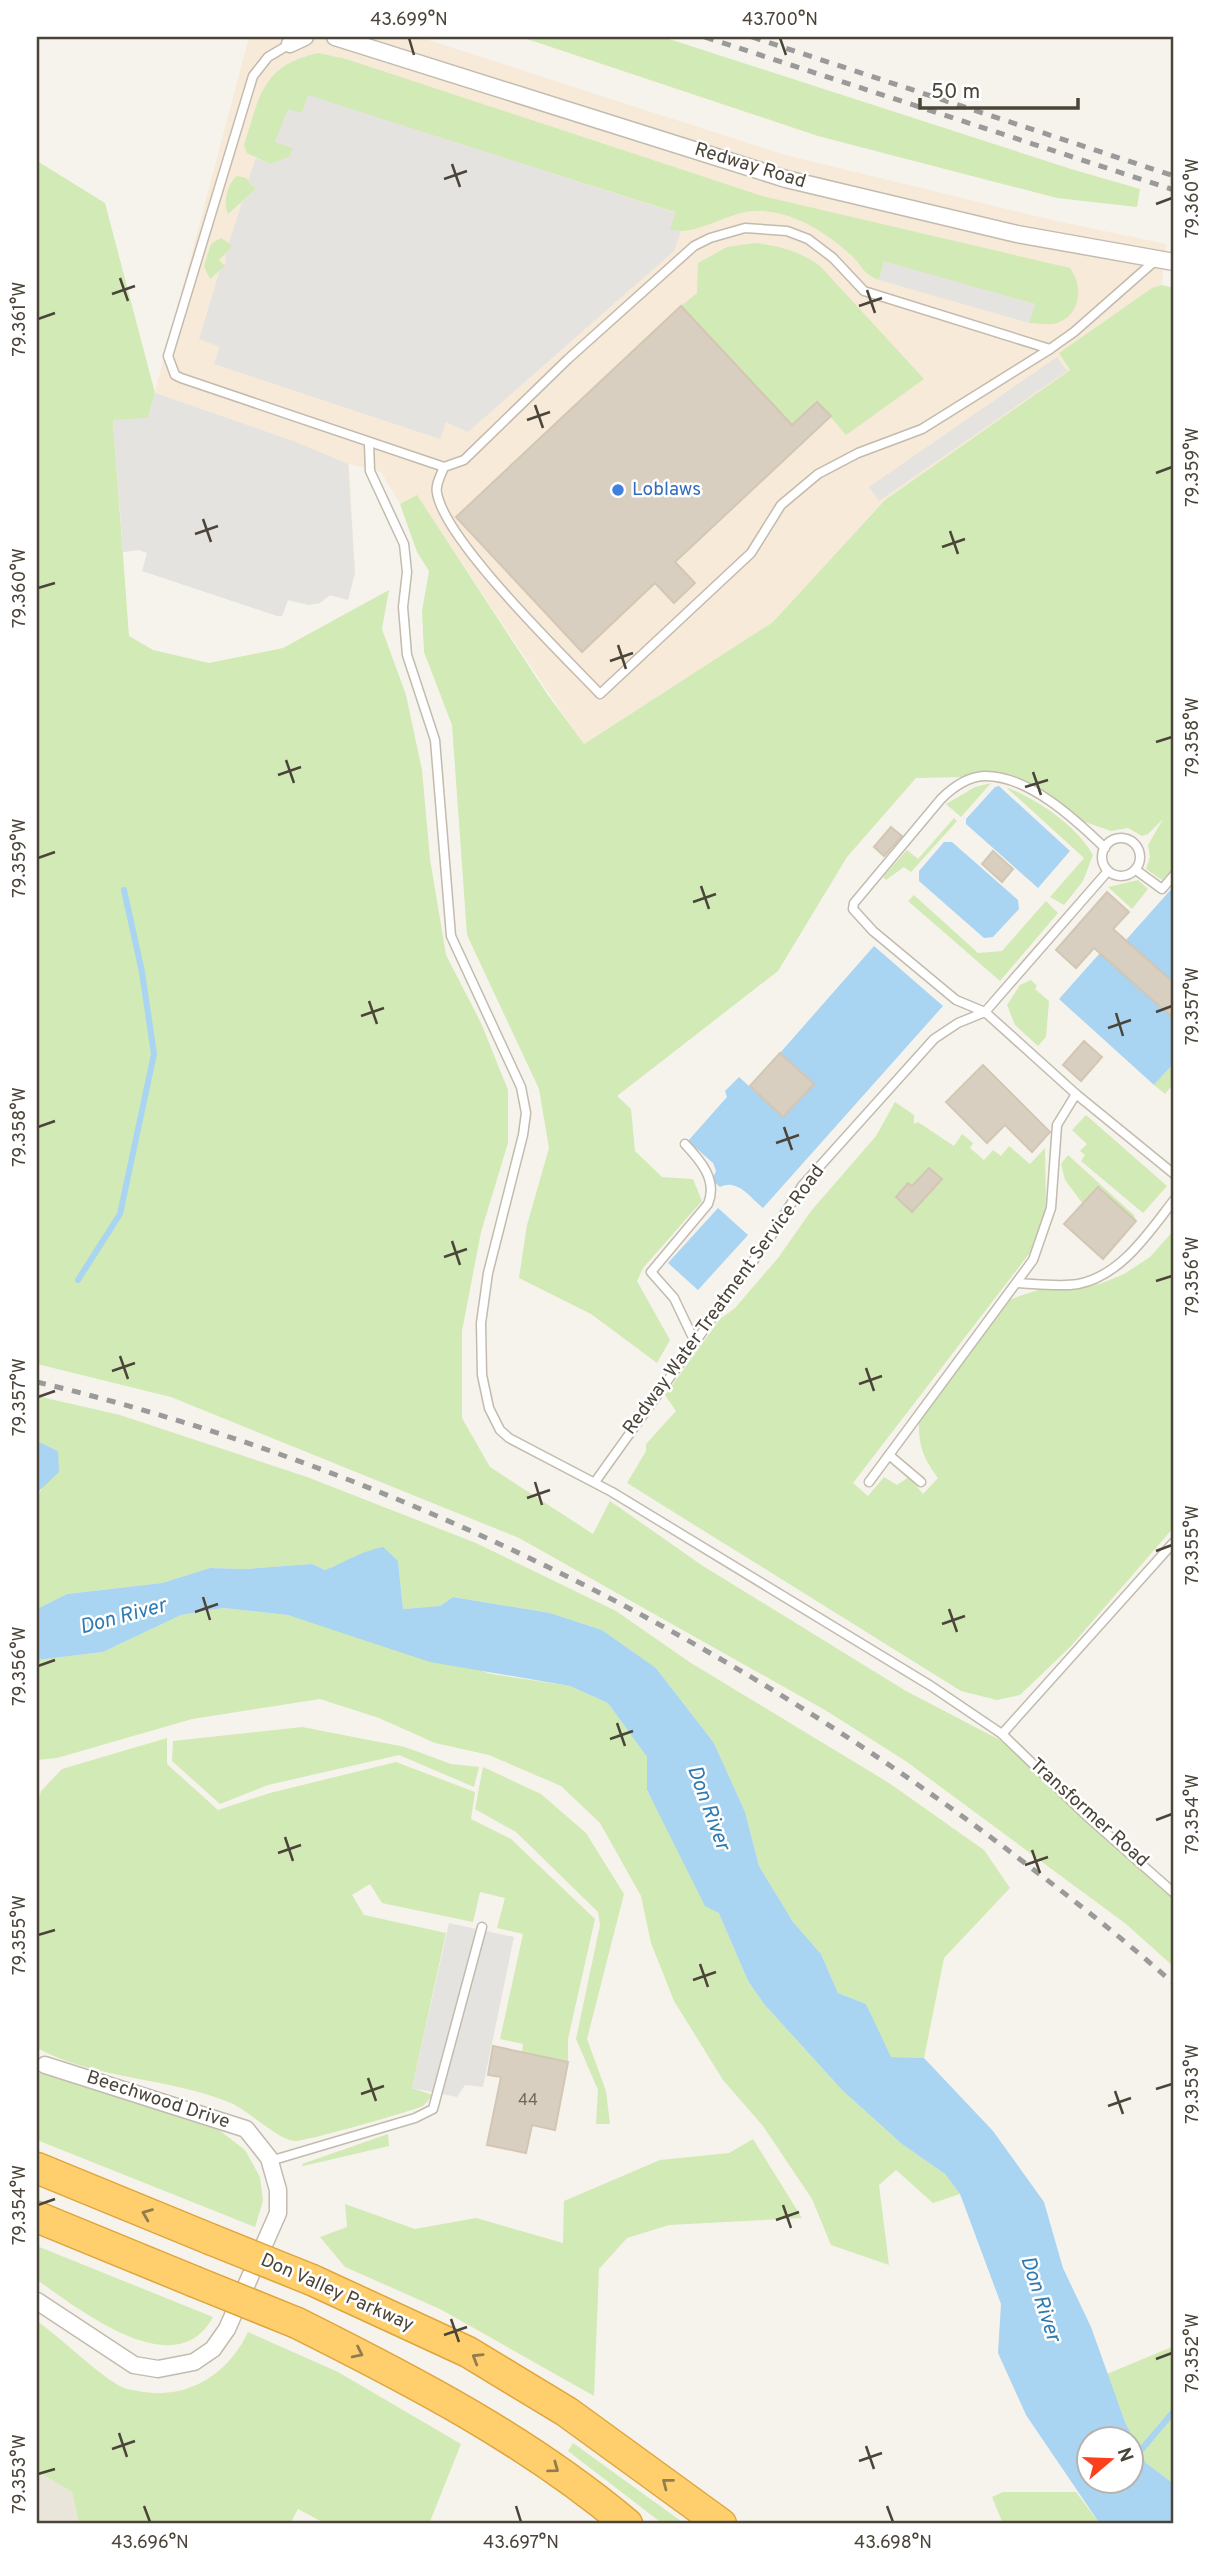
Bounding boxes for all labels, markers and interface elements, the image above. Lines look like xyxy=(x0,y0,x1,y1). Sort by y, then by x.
text: 43.699°N xyxy=(370,9,448,32)
text: 43.700°N xyxy=(742,9,818,32)
scale bar xyxy=(920,66,1078,110)
text: 50 m xyxy=(931,79,980,106)
street label: Redway Road xyxy=(691,138,809,194)
text: 79.360°W xyxy=(1182,158,1205,238)
text: 79.361°W xyxy=(9,282,32,356)
text: 79.359°W xyxy=(1182,427,1205,507)
place label: Loblaws xyxy=(632,478,701,502)
marker: Loblaws xyxy=(610,482,626,498)
text: 79.360°W xyxy=(9,548,32,628)
text: 79.358°W xyxy=(1182,697,1205,777)
text: 79.359°W xyxy=(9,818,32,898)
text: 79.357°W xyxy=(1182,967,1205,1045)
text: 79.358°W xyxy=(9,1087,32,1167)
street label: Redway Water Treatment Service Road xyxy=(618,1160,830,1440)
text: 79.356°W xyxy=(1182,1236,1205,1316)
text: 79.357°W xyxy=(9,1358,32,1436)
text: 79.355°W xyxy=(1182,1505,1205,1585)
water label: Don River xyxy=(77,1592,171,1641)
text: 79.356°W xyxy=(9,1626,32,1706)
street label: Transformer Road xyxy=(1024,1753,1154,1873)
water label: Don River xyxy=(680,1762,736,1856)
text: 79.354°W xyxy=(1182,1774,1205,1854)
text: 79.355°W xyxy=(9,1895,32,1975)
text: 79.353°W xyxy=(1182,2044,1205,2124)
street label: Beechwood Drive xyxy=(83,2066,233,2134)
house number: 44 xyxy=(518,2091,538,2111)
text: 79.354°W xyxy=(9,2165,32,2245)
one-way arrow xyxy=(142,2208,154,2222)
street label: Don Valley Parkway xyxy=(257,2248,417,2338)
water label: Don River xyxy=(1013,2253,1067,2347)
text: 79.352°W xyxy=(1182,2313,1205,2393)
one-way arrow xyxy=(351,2345,363,2359)
one-way arrow xyxy=(472,2353,485,2366)
north arrow xyxy=(1074,2424,1144,2494)
text: 79.353°W xyxy=(9,2434,32,2514)
text: N xyxy=(1111,2445,1138,2465)
one-way arrow xyxy=(546,2460,559,2473)
one-way arrow xyxy=(663,2478,675,2491)
text: 43.696°N xyxy=(111,2532,189,2555)
text: 43.697°N xyxy=(483,2532,559,2555)
text: 43.698°N xyxy=(854,2532,932,2555)

